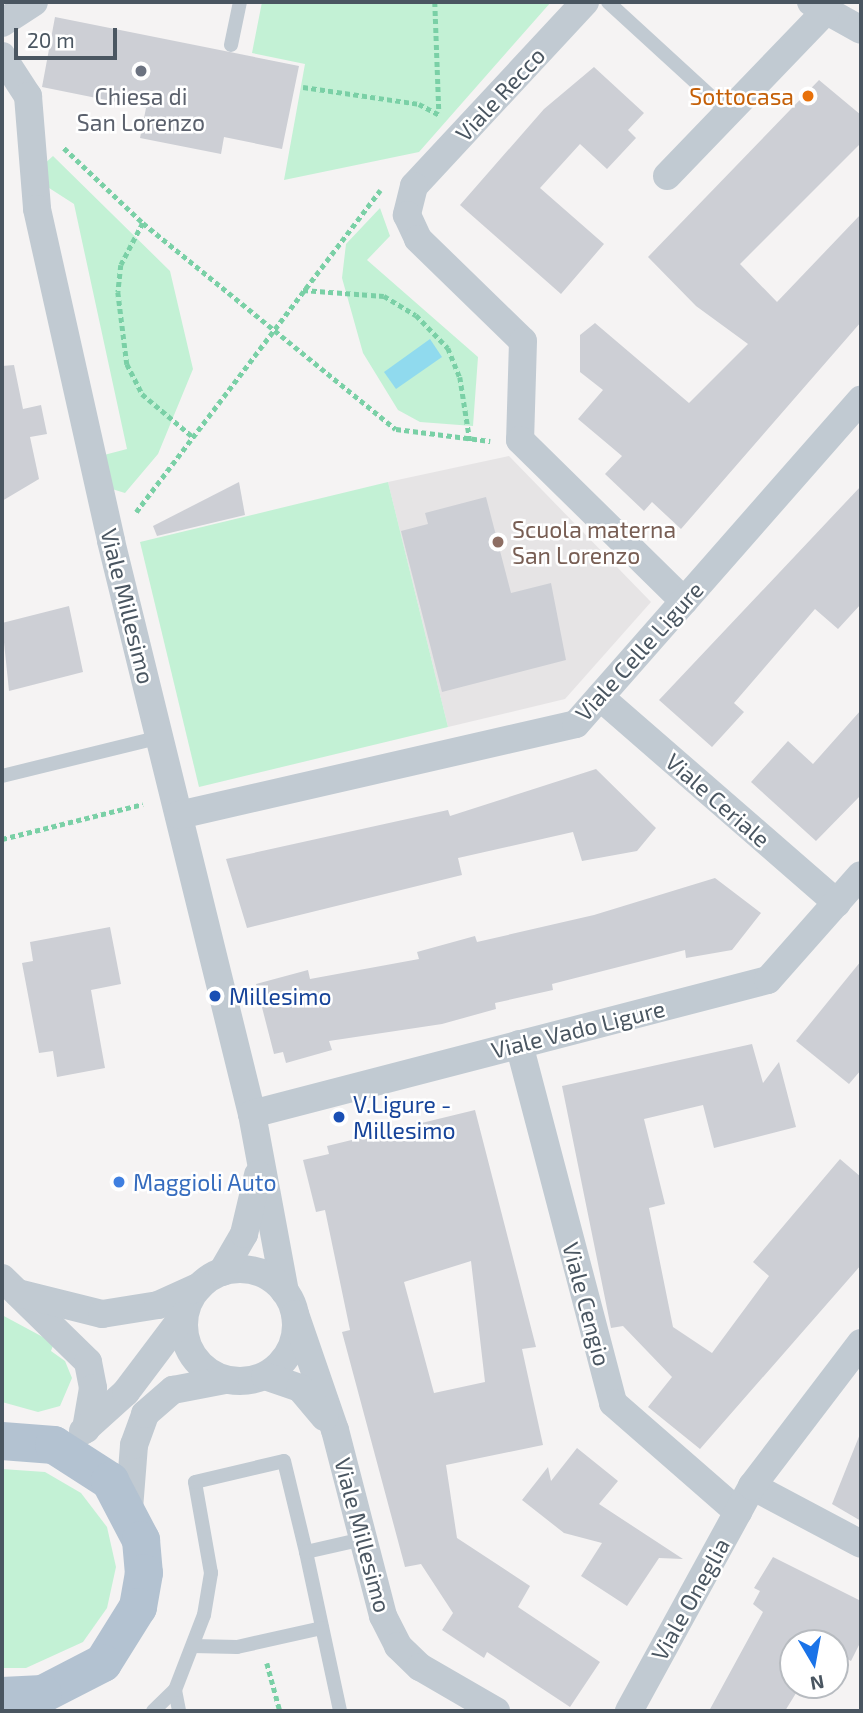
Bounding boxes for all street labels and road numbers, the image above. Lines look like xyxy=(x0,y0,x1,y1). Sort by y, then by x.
street label: Viale Recco xyxy=(450,41,550,147)
street label: Viale Millesimo xyxy=(95,525,161,687)
street label: Viale Celle Ligure xyxy=(569,576,709,726)
street label: Viale Ceriale xyxy=(660,747,776,853)
street label: Viale Vado Ligure xyxy=(488,994,668,1064)
street label: Viale Cengio xyxy=(557,1239,617,1369)
street label: Viale Millesimo xyxy=(329,1455,397,1615)
street label: Viale Oneglia xyxy=(645,1533,735,1665)

